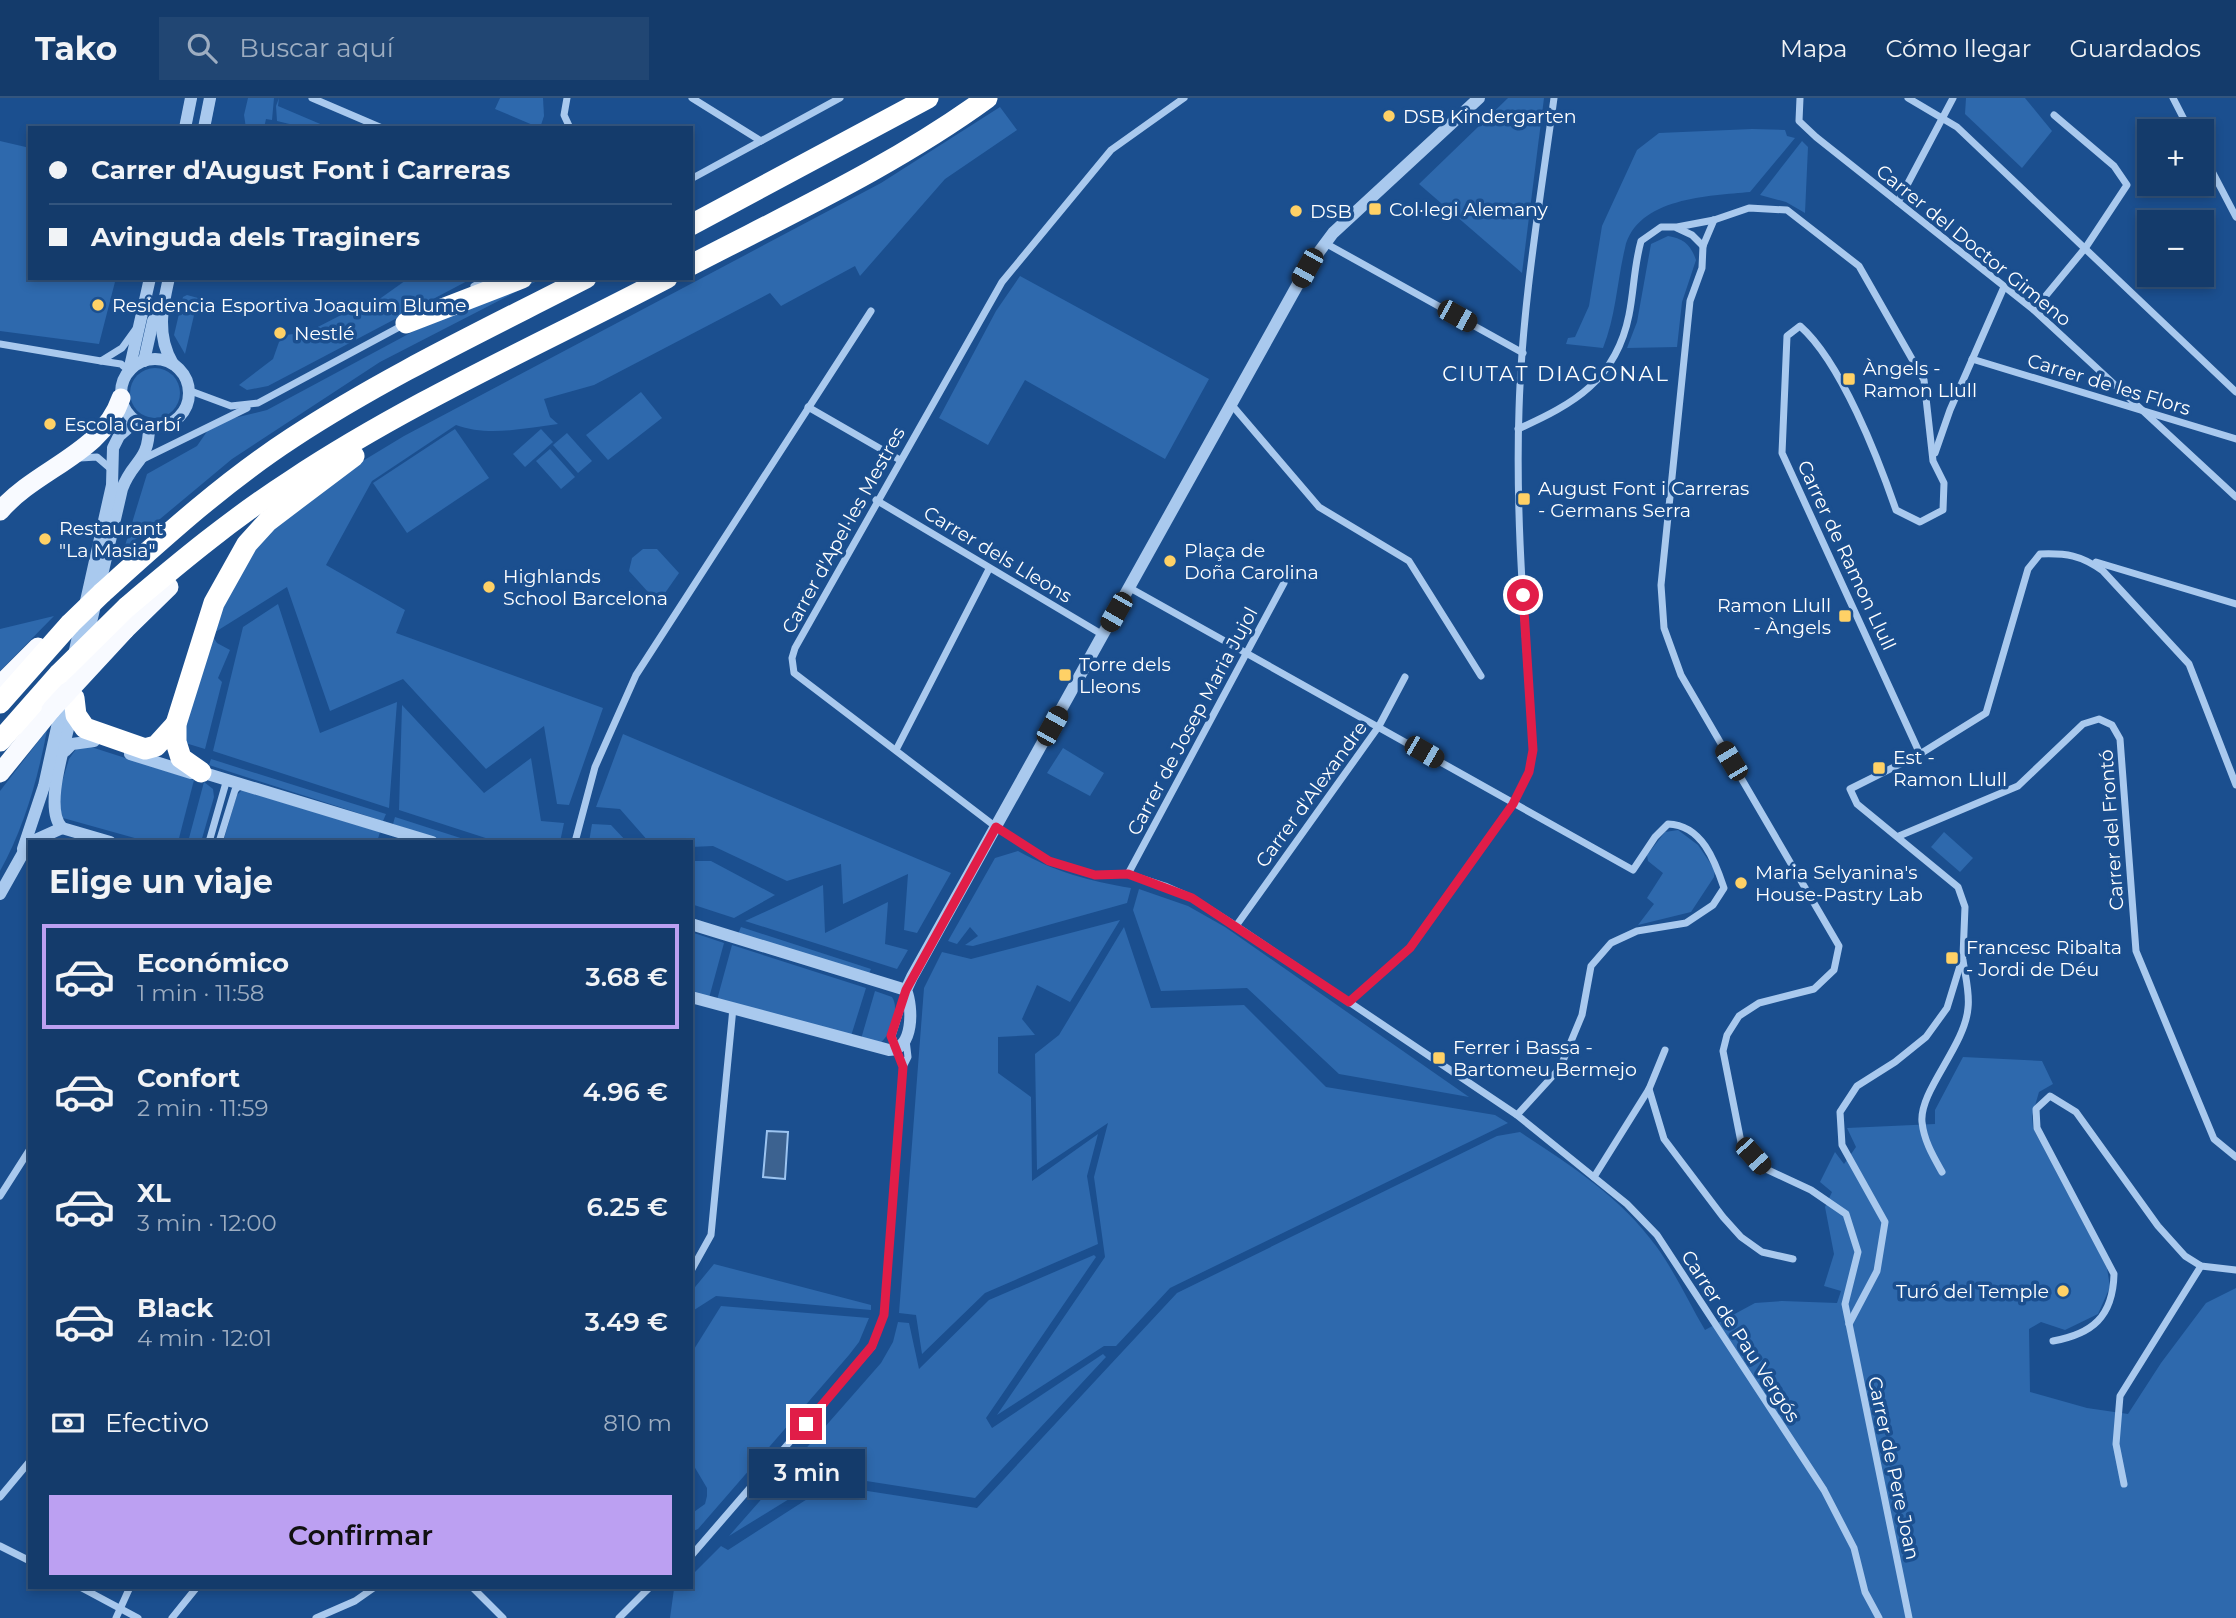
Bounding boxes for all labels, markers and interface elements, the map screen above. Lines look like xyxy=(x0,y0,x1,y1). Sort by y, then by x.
search box xyxy=(159,17,649,80)
text: Tako xyxy=(35,28,117,68)
icon: search xyxy=(183,29,221,67)
text: Buscar aquí xyxy=(239,32,394,64)
text: Mapa xyxy=(1780,34,1847,63)
text: Cómo llegar xyxy=(1885,34,2031,63)
text: Guardados xyxy=(2069,34,2201,63)
place label: DSB Kindergarten xyxy=(1403,105,1577,128)
marker: DSB Kindergarten xyxy=(1381,108,1397,124)
map controls xyxy=(2137,119,2214,287)
button: + xyxy=(2137,119,2214,196)
text: Carrer d'August Font i Carreras xyxy=(91,154,510,186)
street label: Carrer del Doctor Gimeno xyxy=(1871,160,2076,331)
place label: Col·legi Alemany xyxy=(1389,198,1549,221)
place label: DSB xyxy=(1310,200,1352,223)
marker: Col·legi Alemany xyxy=(1367,201,1383,217)
marker: DSB xyxy=(1288,203,1304,219)
button: − xyxy=(2137,210,2214,287)
text: Avinguda dels Traginers xyxy=(91,221,420,253)
car xyxy=(1288,245,1327,291)
place label: Residencia Esportiva Joaquim Blume xyxy=(112,294,466,317)
marker: Residencia Esportiva Joaquim Blume xyxy=(90,297,106,313)
car xyxy=(1434,297,1481,335)
place label: Nestlé xyxy=(294,322,355,345)
marker: Nestlé xyxy=(272,325,288,341)
street label: Carrer de les Flors xyxy=(2024,349,2193,420)
place label: Àngels - Ramon Llull xyxy=(1863,357,1977,402)
district label: CIUTAT DIAGONAL xyxy=(1442,361,1670,386)
marker: Àngels - Ramon Llull xyxy=(1841,371,1857,387)
place label: Escola Garbí xyxy=(64,413,182,436)
marker: Escola Garbí xyxy=(42,416,58,432)
street label: Carrer d'Apel·les Mestres xyxy=(777,423,910,638)
street label: Carrer de Ramon Llull xyxy=(1792,457,1901,654)
place label: August Font i Carreras - Germans Serra xyxy=(1538,477,1749,522)
marker: August Font i Carreras - Germans Serra xyxy=(1516,491,1532,507)
street label: Carrer dels Lleons xyxy=(919,501,1076,608)
place label: Restaurant "La Masia" xyxy=(59,517,164,562)
marker: Restaurant "La Masia" xyxy=(37,531,53,547)
place label: Plaça de Doña Carolina xyxy=(1184,539,1319,584)
marker: Plaça de Doña Carolina xyxy=(1162,553,1178,569)
place label: Highlands School Barcelona xyxy=(503,565,668,610)
marker: Highlands School Barcelona xyxy=(481,579,497,595)
route start xyxy=(1507,579,1539,611)
car xyxy=(1097,589,1136,635)
place label: Ramon Llull - Àngels xyxy=(1717,594,1831,639)
street label: Carrer de Josep Maria Jujol xyxy=(1122,603,1263,839)
marker: Ramon Llull - Àngels xyxy=(1837,608,1853,624)
place label: Torre dels Lleons xyxy=(1079,653,1171,698)
marker: Torre dels Lleons xyxy=(1057,667,1073,683)
car xyxy=(1033,703,1072,749)
street label: Carrer d'Alexandre xyxy=(1251,717,1372,872)
car xyxy=(1401,732,1448,772)
car xyxy=(1712,738,1751,784)
place label: Est - Ramon Llull xyxy=(1893,746,2007,791)
street label: Carrer del Frontó xyxy=(2094,749,2129,911)
marker: Est - Ramon Llull xyxy=(1871,760,1887,776)
place label: Maria Selyanina's House-Pastry Lab xyxy=(1755,861,1923,906)
text: Elige un viaje xyxy=(49,862,273,901)
marker: Maria Selyanina's House-Pastry Lab xyxy=(1733,875,1749,891)
place label: Francesc Ribalta - Jordi de Déu xyxy=(1966,936,2122,981)
icon: car xyxy=(53,945,116,1008)
text: Económico xyxy=(137,947,289,979)
marker: Francesc Ribalta - Jordi de Déu xyxy=(1944,950,1960,966)
text: 3.68 € xyxy=(586,961,668,993)
text: 1 min · 11:58 xyxy=(137,979,265,1007)
place label: Ferrer i Bassa - Bartomeu Bermejo xyxy=(1453,1036,1637,1081)
marker: Ferrer i Bassa - Bartomeu Bermejo xyxy=(1431,1050,1447,1066)
icon: car xyxy=(53,1060,116,1123)
text: Confort xyxy=(137,1062,240,1094)
text: 4.96 € xyxy=(583,1076,668,1108)
text: 2 min · 11:59 xyxy=(137,1094,269,1122)
car xyxy=(1732,1133,1775,1179)
icon: car xyxy=(53,1175,116,1238)
text: XL xyxy=(137,1177,171,1209)
text: 6.25 € xyxy=(586,1191,668,1223)
text: 3 min · 12:00 xyxy=(137,1209,277,1237)
street label: Carrer de Pau Vergós xyxy=(1676,1246,1805,1427)
place label: Turó del Temple xyxy=(1896,1280,2049,1303)
marker: Turó del Temple xyxy=(2055,1283,2071,1299)
icon: car xyxy=(53,1290,116,1353)
text: Black xyxy=(137,1292,213,1324)
text: 3.49 € xyxy=(585,1306,668,1338)
text: 4 min · 12:01 xyxy=(137,1324,272,1352)
street label: Carrer de Pere Joan xyxy=(1863,1374,1924,1562)
icon: cash xyxy=(49,1404,87,1442)
text: Efectivo xyxy=(105,1407,209,1439)
route end xyxy=(790,1408,822,1440)
text: 810 m xyxy=(603,1409,672,1437)
callout: 3 min xyxy=(748,1448,864,1498)
text: 3 min xyxy=(774,1459,840,1487)
button: Confirmar xyxy=(49,1495,672,1575)

